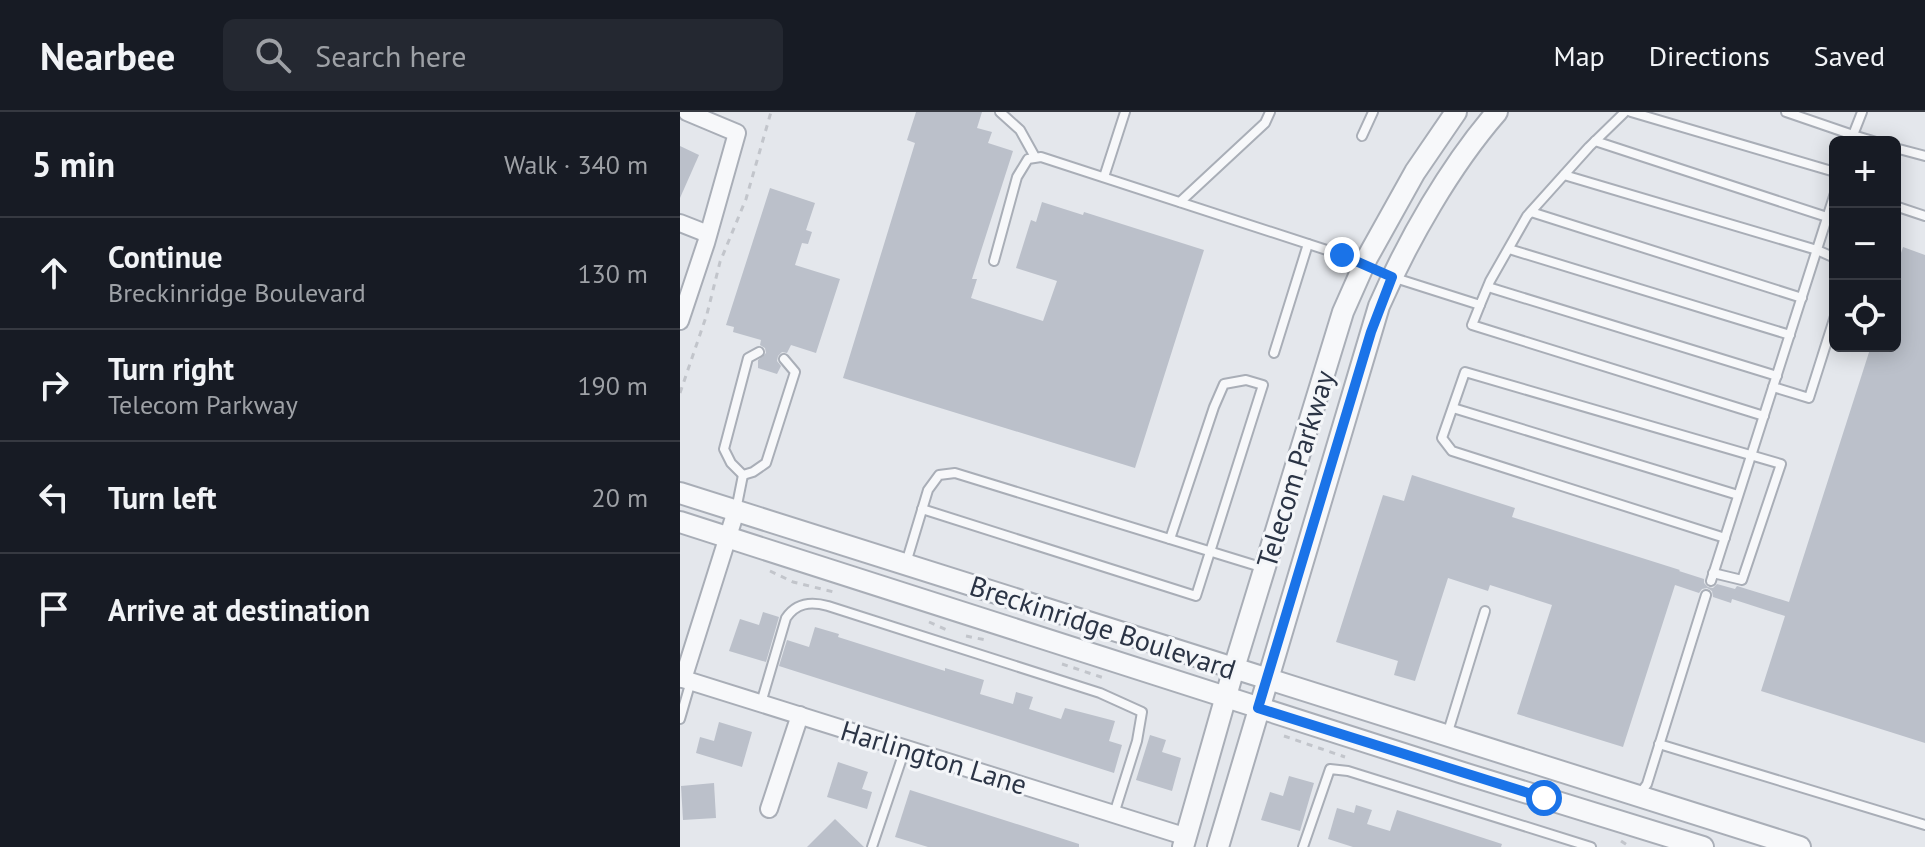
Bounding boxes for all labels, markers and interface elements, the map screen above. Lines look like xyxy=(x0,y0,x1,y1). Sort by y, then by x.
search box xyxy=(223,19,783,91)
text: Nearbee xyxy=(40,31,175,80)
icon: search xyxy=(251,33,295,77)
text: Search here xyxy=(315,36,467,75)
text: Map xyxy=(1554,37,1605,74)
text: Directions xyxy=(1649,37,1770,74)
text: Saved xyxy=(1814,37,1885,74)
map controls xyxy=(1829,136,1901,352)
button: + xyxy=(1829,136,1901,208)
text: 5 min xyxy=(32,142,115,186)
text: Walk · 340 m xyxy=(504,148,648,181)
button: − xyxy=(1829,208,1901,280)
text: Continue xyxy=(108,237,222,276)
route end xyxy=(1324,237,1360,273)
icon: ahead xyxy=(32,251,76,295)
text: 130 m xyxy=(577,257,648,290)
text: Breckinridge Boulevard xyxy=(108,276,366,309)
button: locate xyxy=(1829,280,1901,352)
text: Turn right xyxy=(108,349,234,388)
icon: right xyxy=(32,363,76,407)
street label: Telecom Parkway xyxy=(1247,366,1343,572)
text: 190 m xyxy=(577,369,648,402)
text: Telecom Parkway xyxy=(108,388,298,421)
icon: left xyxy=(32,475,76,519)
text: Turn left xyxy=(108,478,216,517)
text: 20 m xyxy=(592,481,648,514)
street label: Breckinridge Boulevard xyxy=(965,567,1241,687)
icon: arrive xyxy=(32,587,76,631)
text: Arrive at destination xyxy=(108,590,370,629)
street label: Harlington Lane xyxy=(837,711,1031,803)
route start xyxy=(1526,780,1562,816)

